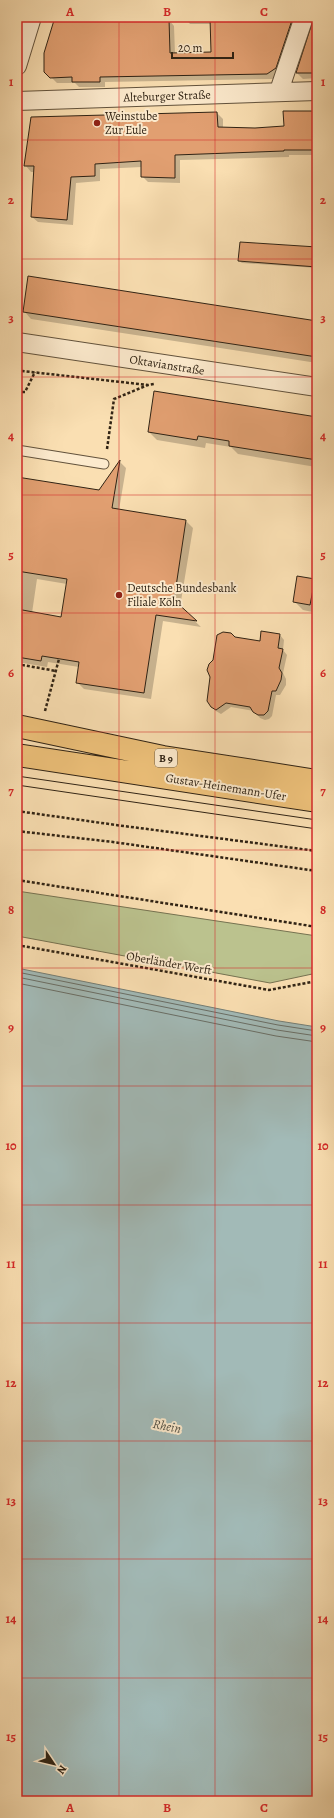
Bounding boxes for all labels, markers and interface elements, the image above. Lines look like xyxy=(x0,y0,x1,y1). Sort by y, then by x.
text: A xyxy=(65,3,75,20)
text: B xyxy=(163,3,171,20)
text: C xyxy=(260,3,268,20)
scale bar xyxy=(172,34,233,60)
text: 20 m xyxy=(178,40,202,56)
text: 1 xyxy=(9,73,14,90)
text: 1 xyxy=(321,73,326,90)
street label: Alteburger Straße xyxy=(122,86,211,106)
place label: Weinstube Zur Eule xyxy=(104,108,157,138)
marker: Weinstube Zur Eule xyxy=(92,118,102,128)
text: 2 xyxy=(8,191,15,208)
text: 2 xyxy=(320,191,327,208)
text: 3 xyxy=(8,309,14,326)
text: 3 xyxy=(320,309,326,326)
street label: Oktavianstraße xyxy=(128,351,206,379)
text: 4 xyxy=(8,427,14,444)
text: 4 xyxy=(320,427,326,444)
text: 5 xyxy=(8,546,14,563)
text: 5 xyxy=(320,546,326,563)
place label: Deutsche Bundesbank Filiale Köln xyxy=(127,580,236,610)
marker: Deutsche Bundesbank Filiale Köln xyxy=(114,590,124,600)
text: 6 xyxy=(8,664,14,681)
text: 6 xyxy=(320,664,326,681)
road number: B 9 xyxy=(155,749,177,767)
street label: Gustav-Heinemann-Ufer xyxy=(165,770,288,805)
text: 7 xyxy=(8,782,14,799)
text: 7 xyxy=(320,782,326,799)
text: 8 xyxy=(8,901,14,918)
text: 8 xyxy=(320,901,326,918)
street label: Oberländer Werft xyxy=(125,948,213,978)
text: 9 xyxy=(8,1019,14,1036)
text: 9 xyxy=(320,1019,326,1036)
text: 10 xyxy=(5,1137,17,1154)
text: 10 xyxy=(317,1137,329,1154)
text: 11 xyxy=(6,1255,16,1272)
text: 11 xyxy=(318,1255,328,1272)
text: 12 xyxy=(6,1374,17,1391)
text: 12 xyxy=(318,1374,329,1391)
water label: Rhein xyxy=(151,1415,183,1437)
text: 13 xyxy=(6,1492,17,1509)
text: 13 xyxy=(318,1492,329,1509)
text: 14 xyxy=(6,1610,16,1627)
text: 14 xyxy=(318,1610,328,1627)
text: 15 xyxy=(6,1728,17,1745)
text: 15 xyxy=(318,1728,329,1745)
north arrow xyxy=(34,1744,74,1784)
text: N xyxy=(53,1762,70,1777)
text: A xyxy=(65,1799,75,1816)
text: B xyxy=(163,1799,171,1816)
text: C xyxy=(260,1799,268,1816)

